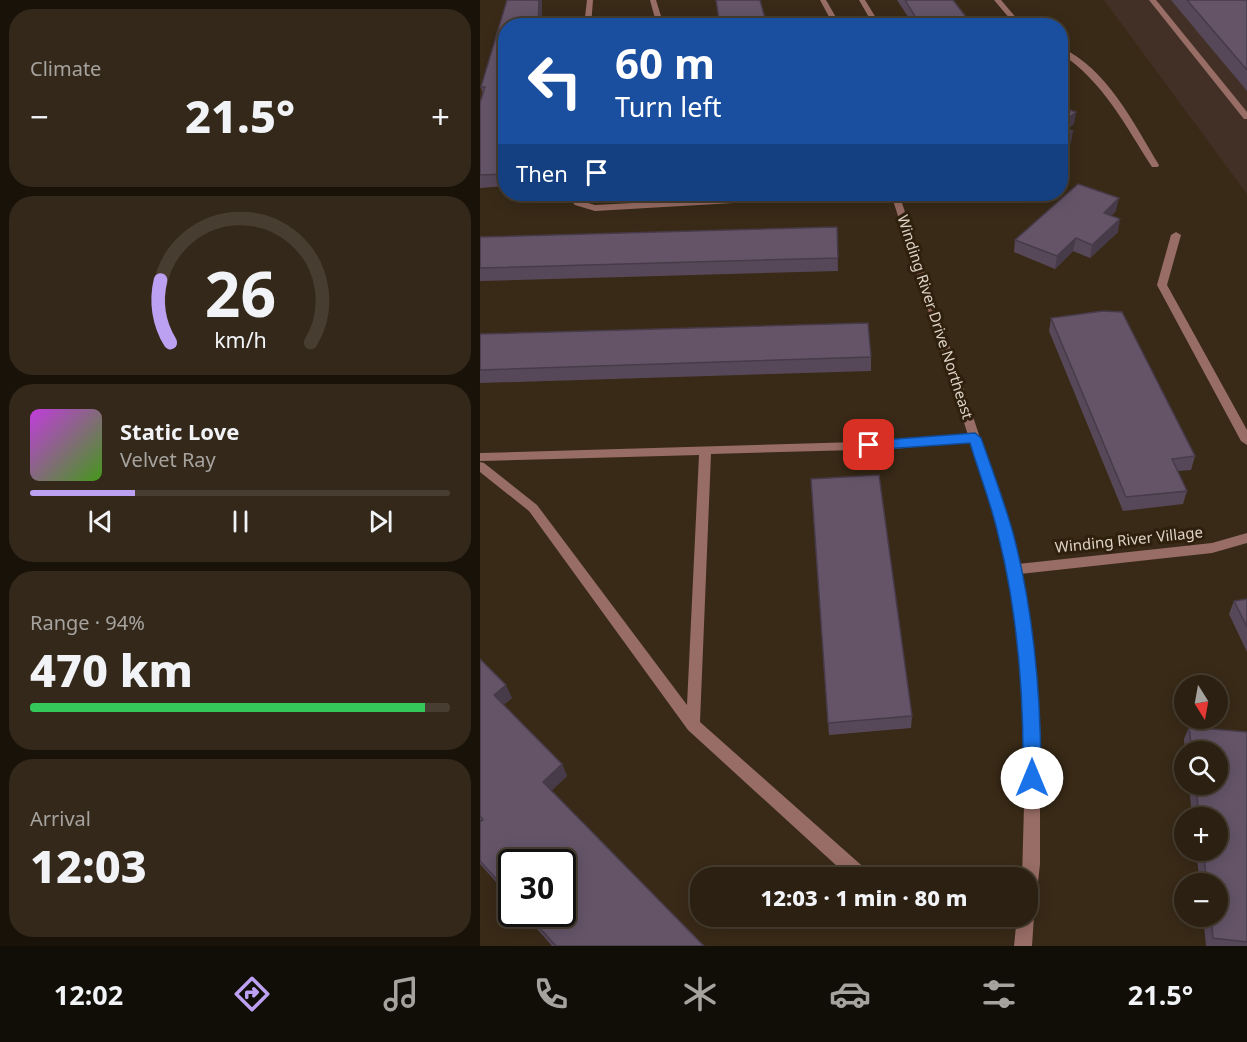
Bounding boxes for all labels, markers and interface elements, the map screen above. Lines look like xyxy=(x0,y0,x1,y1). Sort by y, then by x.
text: 60 m xyxy=(615,34,715,91)
icon: left xyxy=(516,42,594,120)
text: Climate xyxy=(30,55,101,82)
text: 21.5° xyxy=(185,85,295,146)
text: Turn left xyxy=(615,88,721,125)
text: − xyxy=(30,94,49,139)
text: + xyxy=(431,94,450,139)
icon: arrive xyxy=(580,156,613,189)
text: Then xyxy=(516,158,568,188)
street label: Winding River Drive Northeast xyxy=(893,212,979,422)
text: 26 xyxy=(204,250,276,335)
text: km/h xyxy=(214,325,266,354)
text: Static Love xyxy=(120,416,239,446)
pin xyxy=(843,419,894,470)
icon: arrive xyxy=(852,428,885,461)
text: Velvet Ray xyxy=(120,446,216,473)
icon: previous xyxy=(84,505,117,538)
icon: pause xyxy=(224,505,257,538)
icon: next xyxy=(364,505,397,538)
street label: Winding River Village xyxy=(1054,521,1204,557)
text: Range · 94% xyxy=(30,609,145,636)
text: 470 km xyxy=(30,639,193,700)
north arrow xyxy=(1174,675,1228,729)
map controls xyxy=(1174,675,1228,927)
button: search xyxy=(1174,741,1228,795)
position arrow xyxy=(1000,746,1064,810)
text: Arrival xyxy=(30,805,91,832)
button: + xyxy=(1174,807,1228,861)
text: 12:03 xyxy=(30,835,147,896)
speed limit sign: 30 xyxy=(498,849,576,927)
button: − xyxy=(1174,873,1228,927)
text: 12:03 · 1 min · 80 m xyxy=(761,882,967,912)
icon: directions xyxy=(231,973,273,1015)
icon: music xyxy=(380,973,422,1015)
icon: phone xyxy=(530,973,572,1015)
icon: climate xyxy=(679,973,721,1015)
icon: car xyxy=(829,973,871,1015)
icon: filters xyxy=(978,973,1020,1015)
text: 12:02 xyxy=(54,976,123,1013)
text: 21.5° xyxy=(1128,976,1193,1013)

